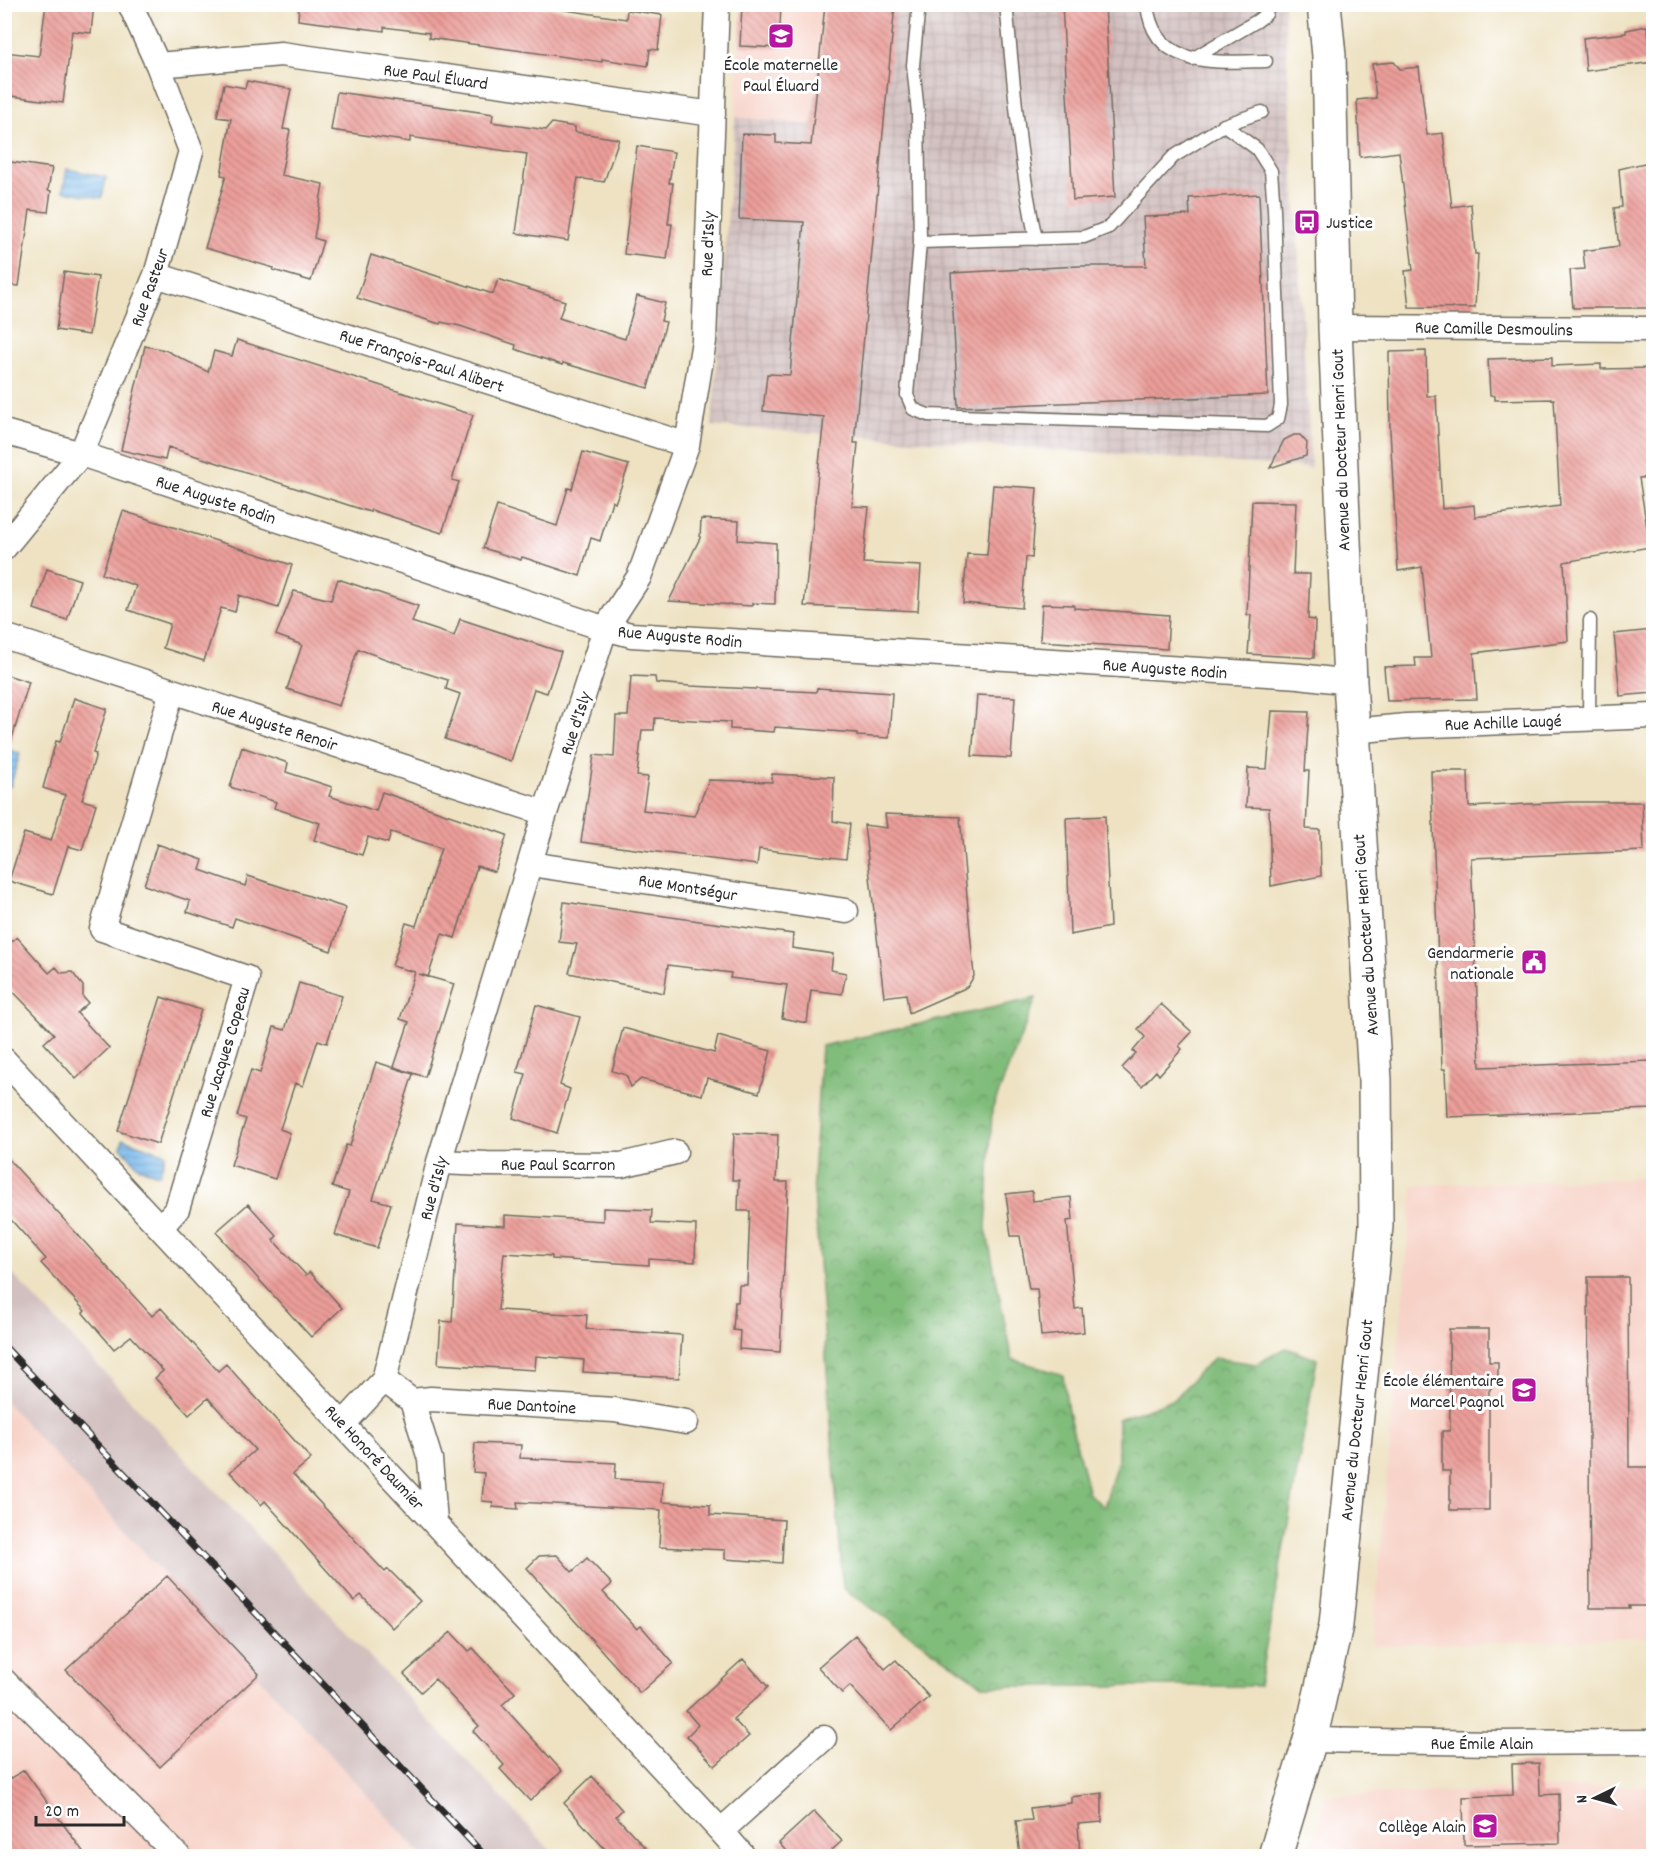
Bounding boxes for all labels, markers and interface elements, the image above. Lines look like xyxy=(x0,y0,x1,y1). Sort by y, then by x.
school or university icon: École maternelle Paul Éluard xyxy=(766,21,796,51)
place label: École maternelle Paul Éluard xyxy=(724,54,838,100)
street label: Rue Paul Éluard xyxy=(382,59,489,98)
bus stop icon: Justice xyxy=(1292,207,1322,237)
street label: Rue d'Isly xyxy=(696,210,723,277)
place label: Justice xyxy=(1326,212,1373,237)
street label: Rue Pasteur xyxy=(126,245,177,331)
street label: Rue Camille Desmoulins xyxy=(1414,317,1573,344)
street label: Rue François-Paul Alibert xyxy=(336,324,507,401)
street label: Avenue du Docteur Henri Gout xyxy=(1326,348,1359,551)
street label: Rue Auguste Rodin xyxy=(152,470,278,533)
street label: Rue Auguste Rodin xyxy=(616,621,743,656)
street label: Rue Auguste Rodin xyxy=(1102,654,1228,687)
street label: Rue d'Isly xyxy=(555,688,600,759)
street label: Rue Auguste Renoir xyxy=(208,695,341,760)
street label: Rue Achille Laugé xyxy=(1444,710,1562,739)
street label: Avenue du Docteur Henri Gout xyxy=(1348,833,1387,1037)
street label: Rue Montségur xyxy=(636,869,739,910)
place label: Gendarmerie nationale xyxy=(1427,942,1514,988)
public building icon: Gendarmerie nationale xyxy=(1519,947,1549,977)
street label: Rue Jacques Copeau xyxy=(195,984,258,1121)
street label: Rue d'Isly xyxy=(415,1153,456,1223)
street label: Rue Paul Scarron xyxy=(501,1154,615,1179)
street label: Avenue du Docteur Henri Gout xyxy=(1335,1318,1382,1522)
place label: École élémentaire Marcel Pagnol xyxy=(1383,1370,1505,1416)
school or university icon: École élémentaire Marcel Pagnol xyxy=(1509,1375,1539,1405)
street label: Rue Dantoine xyxy=(487,1393,577,1422)
street label: Rue Honoré Daumier xyxy=(318,1400,429,1517)
street label: Rue Émile Alain xyxy=(1431,1733,1533,1758)
north arrow xyxy=(1565,1768,1625,1828)
scale bar xyxy=(36,1789,124,1827)
text: N xyxy=(1571,1794,1594,1804)
text: 20 m xyxy=(45,1800,79,1825)
school or university icon: Collège Alain xyxy=(1470,1811,1500,1841)
place label: Collège Alain xyxy=(1379,1816,1466,1841)

